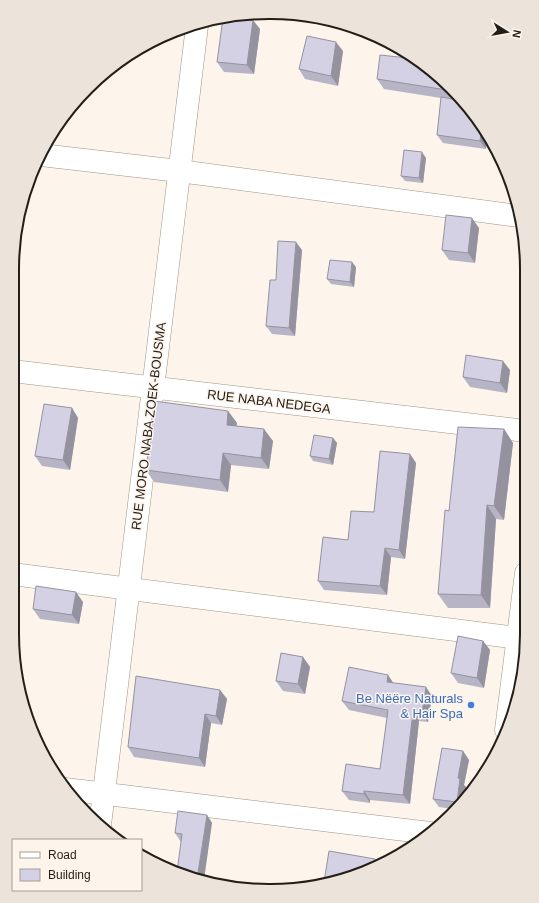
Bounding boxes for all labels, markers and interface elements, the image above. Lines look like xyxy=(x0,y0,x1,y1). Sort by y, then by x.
north arrow xyxy=(487,12,527,52)
text: N xyxy=(510,29,523,39)
street label: RUE MORO NABA ZOEK-BOUSMA xyxy=(128,321,169,531)
street label: RUE NABA NEDEGA xyxy=(206,386,332,417)
place label: Be Nëëre Naturals & Hair Spa xyxy=(356,691,464,721)
marker: Be Nëëre Naturals & Hair Spa xyxy=(466,700,476,710)
legend xyxy=(12,839,142,891)
text: Road xyxy=(48,848,77,862)
text: Building xyxy=(48,868,91,882)

